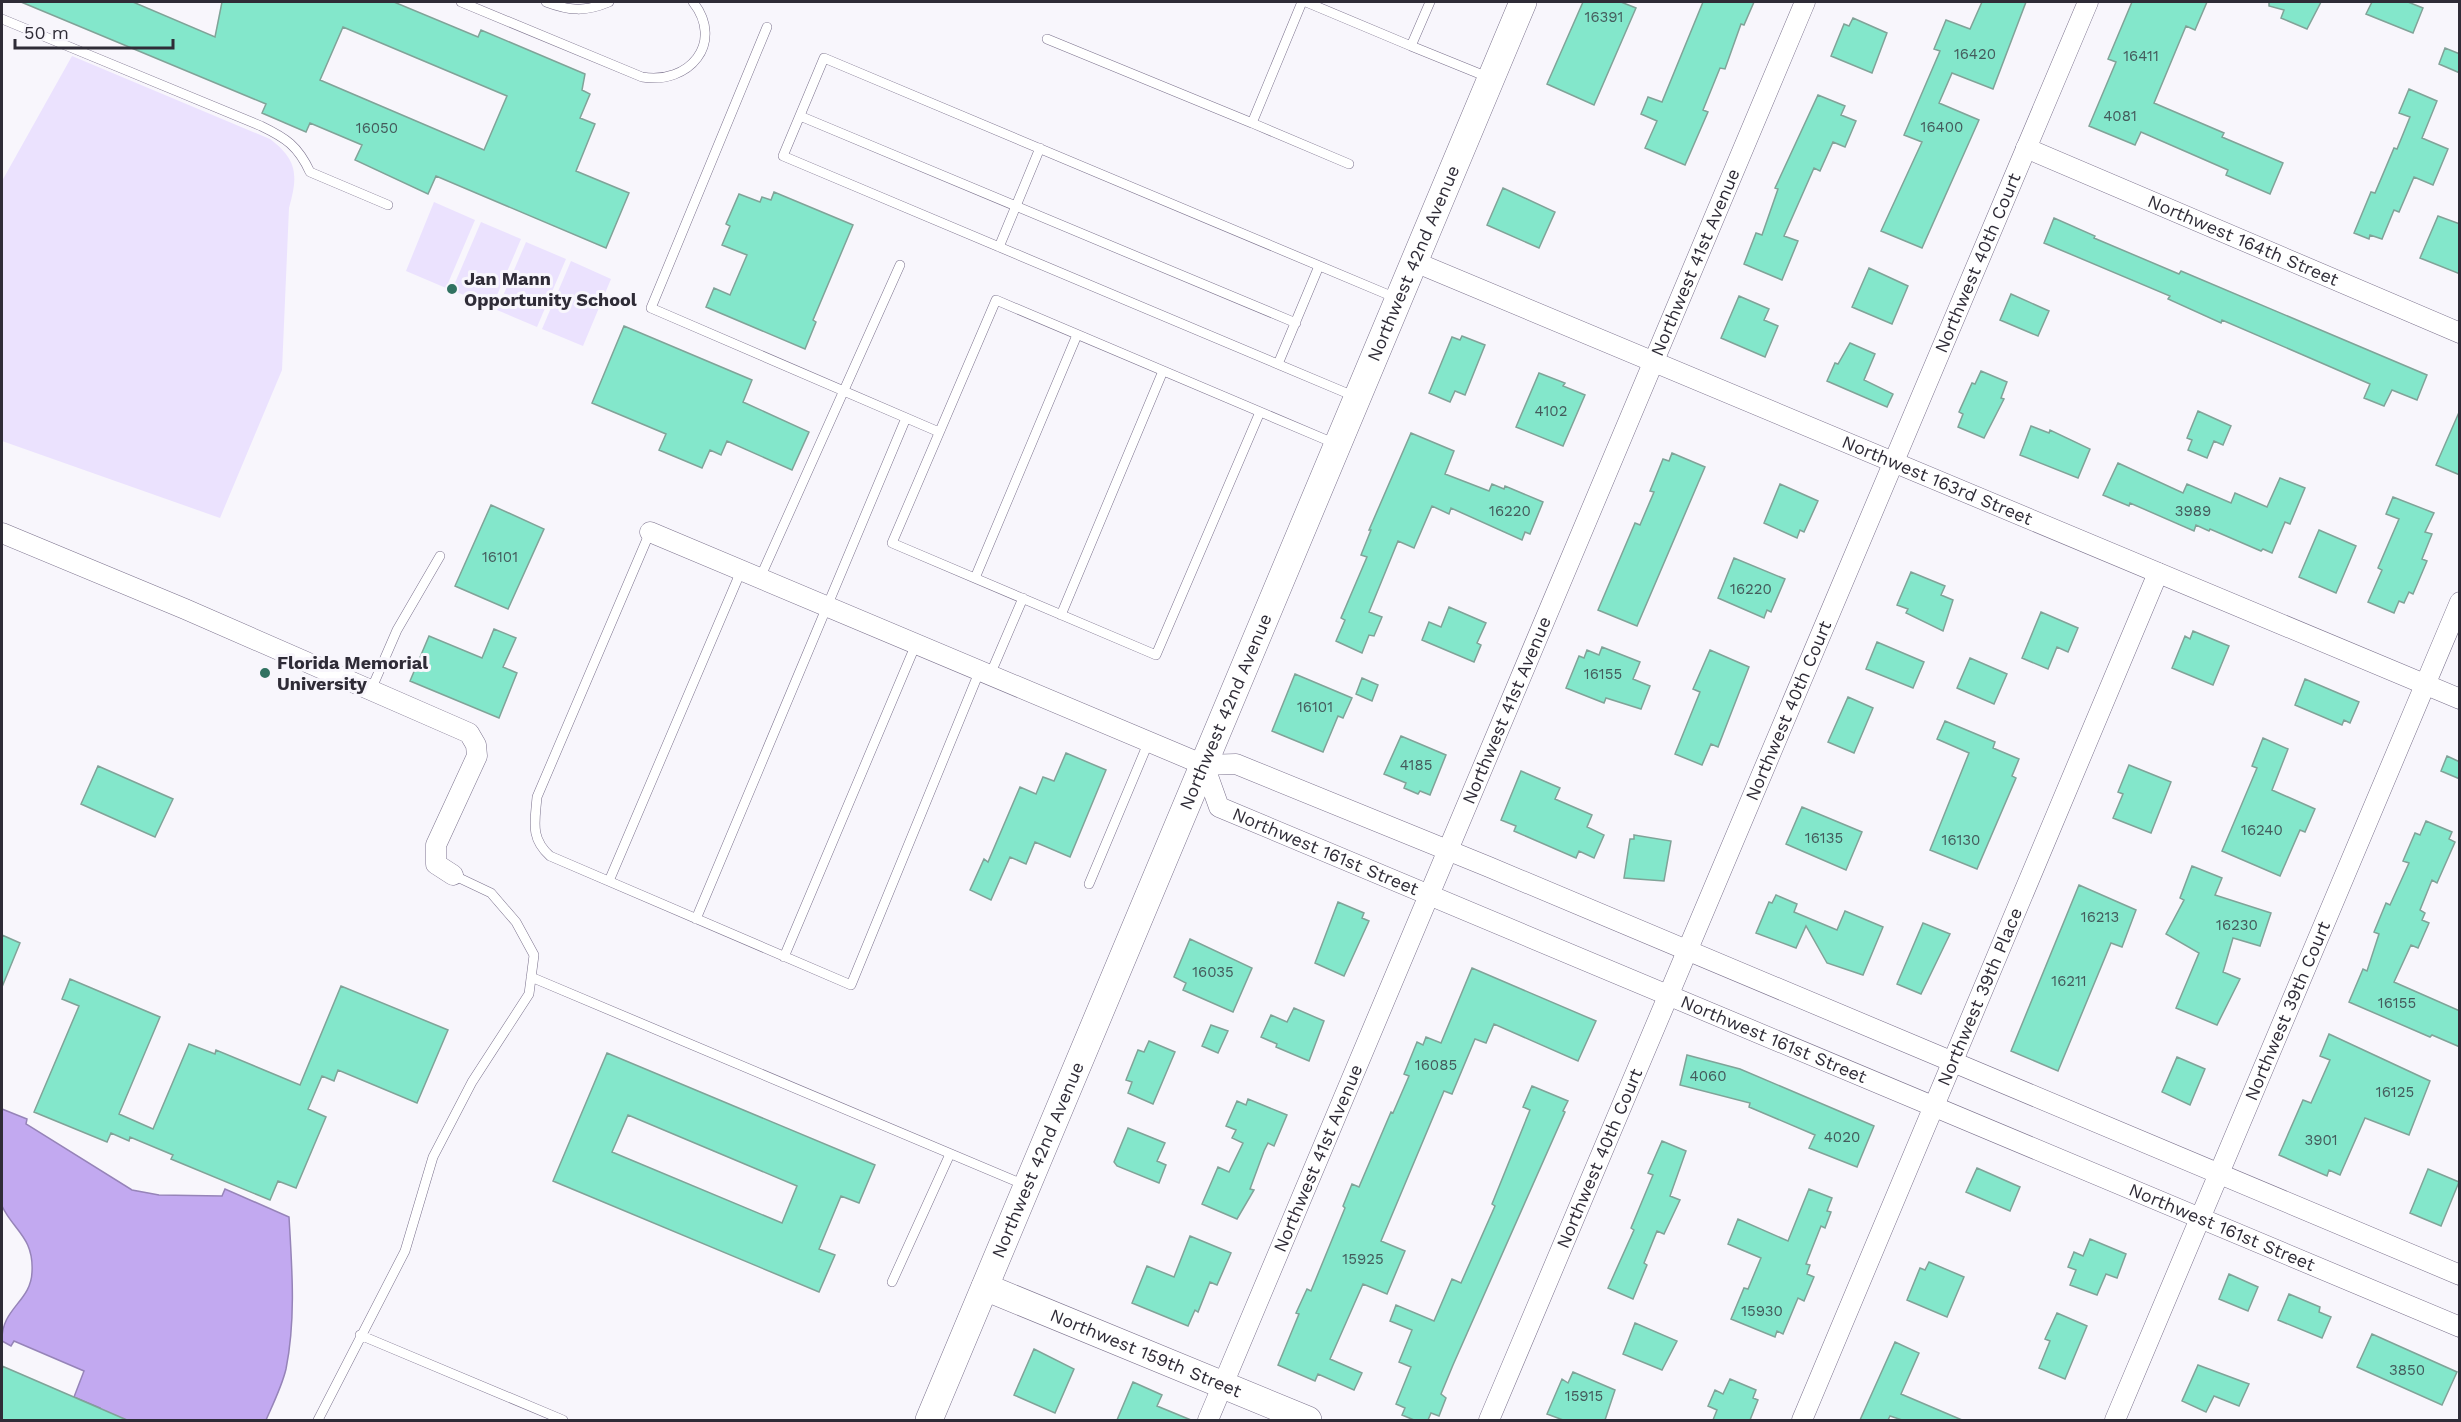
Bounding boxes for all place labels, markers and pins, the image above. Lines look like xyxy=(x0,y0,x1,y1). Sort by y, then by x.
place label: Jan Mann Opportunity School xyxy=(464,268,637,310)
marker: Jan Mann Opportunity School xyxy=(445,282,459,296)
place label: Florida Memorial University xyxy=(277,652,428,694)
marker: Florida Memorial University xyxy=(258,666,272,680)

